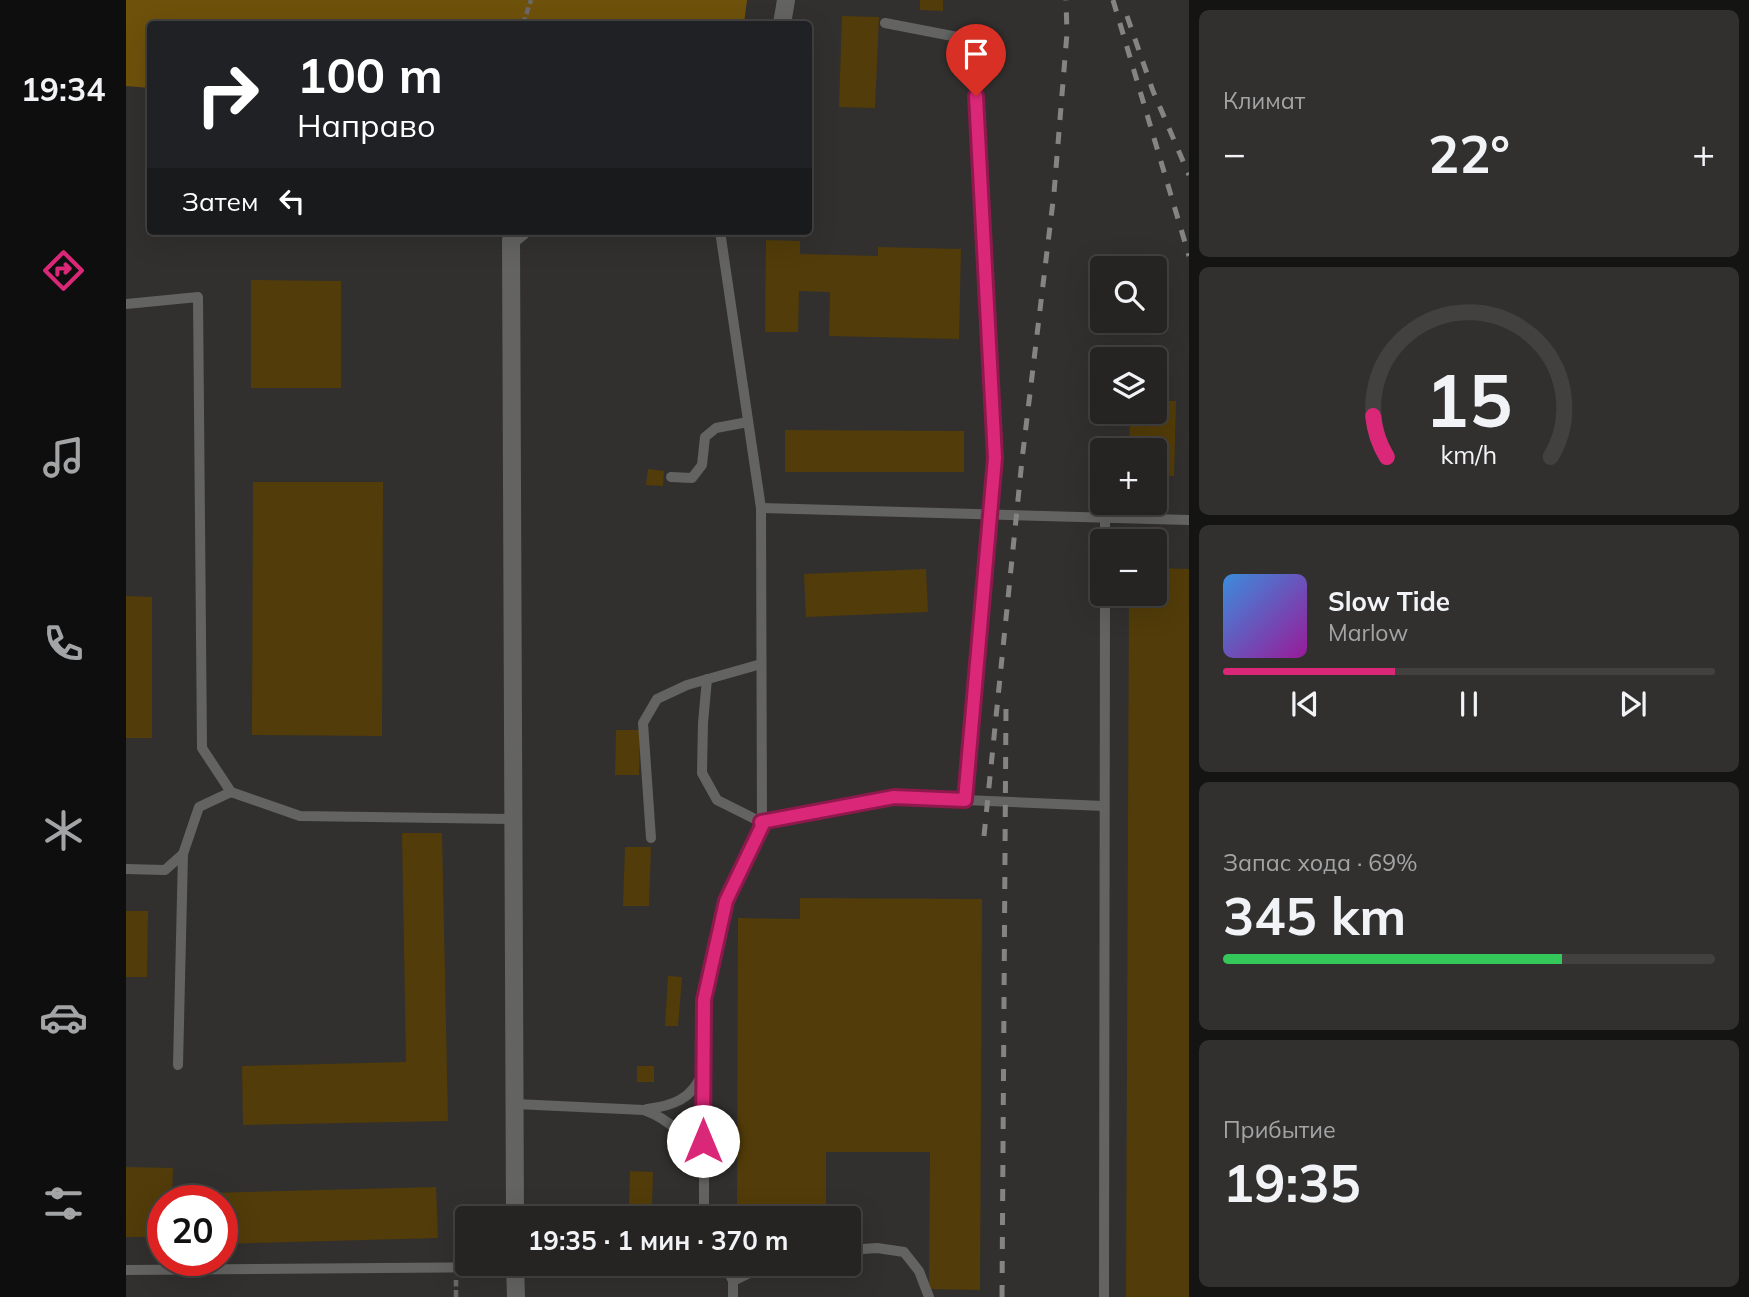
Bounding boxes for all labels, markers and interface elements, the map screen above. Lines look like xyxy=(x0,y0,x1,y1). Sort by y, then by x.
pin xyxy=(946,24,1006,96)
icon: arrive xyxy=(957,35,995,73)
text: 100 m xyxy=(297,44,443,105)
icon: right xyxy=(182,49,273,140)
text: 19:34 xyxy=(21,69,105,109)
text: Климат xyxy=(1223,86,1305,115)
text: Направо xyxy=(297,105,436,145)
text: 22° xyxy=(1428,121,1510,186)
text: − xyxy=(1223,129,1246,177)
text: + xyxy=(1692,129,1715,177)
icon: left xyxy=(273,182,311,220)
text: Затем xyxy=(182,185,259,218)
icon: directions xyxy=(39,246,88,295)
map controls xyxy=(1090,256,1167,606)
button: search xyxy=(1090,256,1167,333)
button: layers xyxy=(1090,347,1167,424)
text: 15 xyxy=(1425,355,1513,446)
icon: music xyxy=(39,433,88,482)
button: + xyxy=(1090,438,1167,515)
text: km/h xyxy=(1441,439,1497,470)
button: − xyxy=(1090,529,1167,606)
text: Slow Tide xyxy=(1328,585,1450,618)
text: Marlow xyxy=(1328,618,1408,647)
icon: phone xyxy=(39,619,88,668)
icon: previous xyxy=(1286,685,1324,723)
icon: pause xyxy=(1450,685,1488,723)
icon: next xyxy=(1614,685,1652,723)
icon: climate xyxy=(39,806,88,855)
text: Запас хода · 69% xyxy=(1223,848,1418,877)
text: 345 km xyxy=(1223,883,1406,948)
icon: car xyxy=(39,993,88,1042)
position arrow xyxy=(666,1104,740,1178)
text: Прибытие xyxy=(1223,1115,1336,1144)
text: 19:35 xyxy=(1223,1150,1361,1215)
icon: filters xyxy=(39,1179,88,1228)
speed limit sign: 20 xyxy=(147,1185,238,1276)
text: 19:35 · 1 мин · 370 m xyxy=(528,1224,788,1257)

